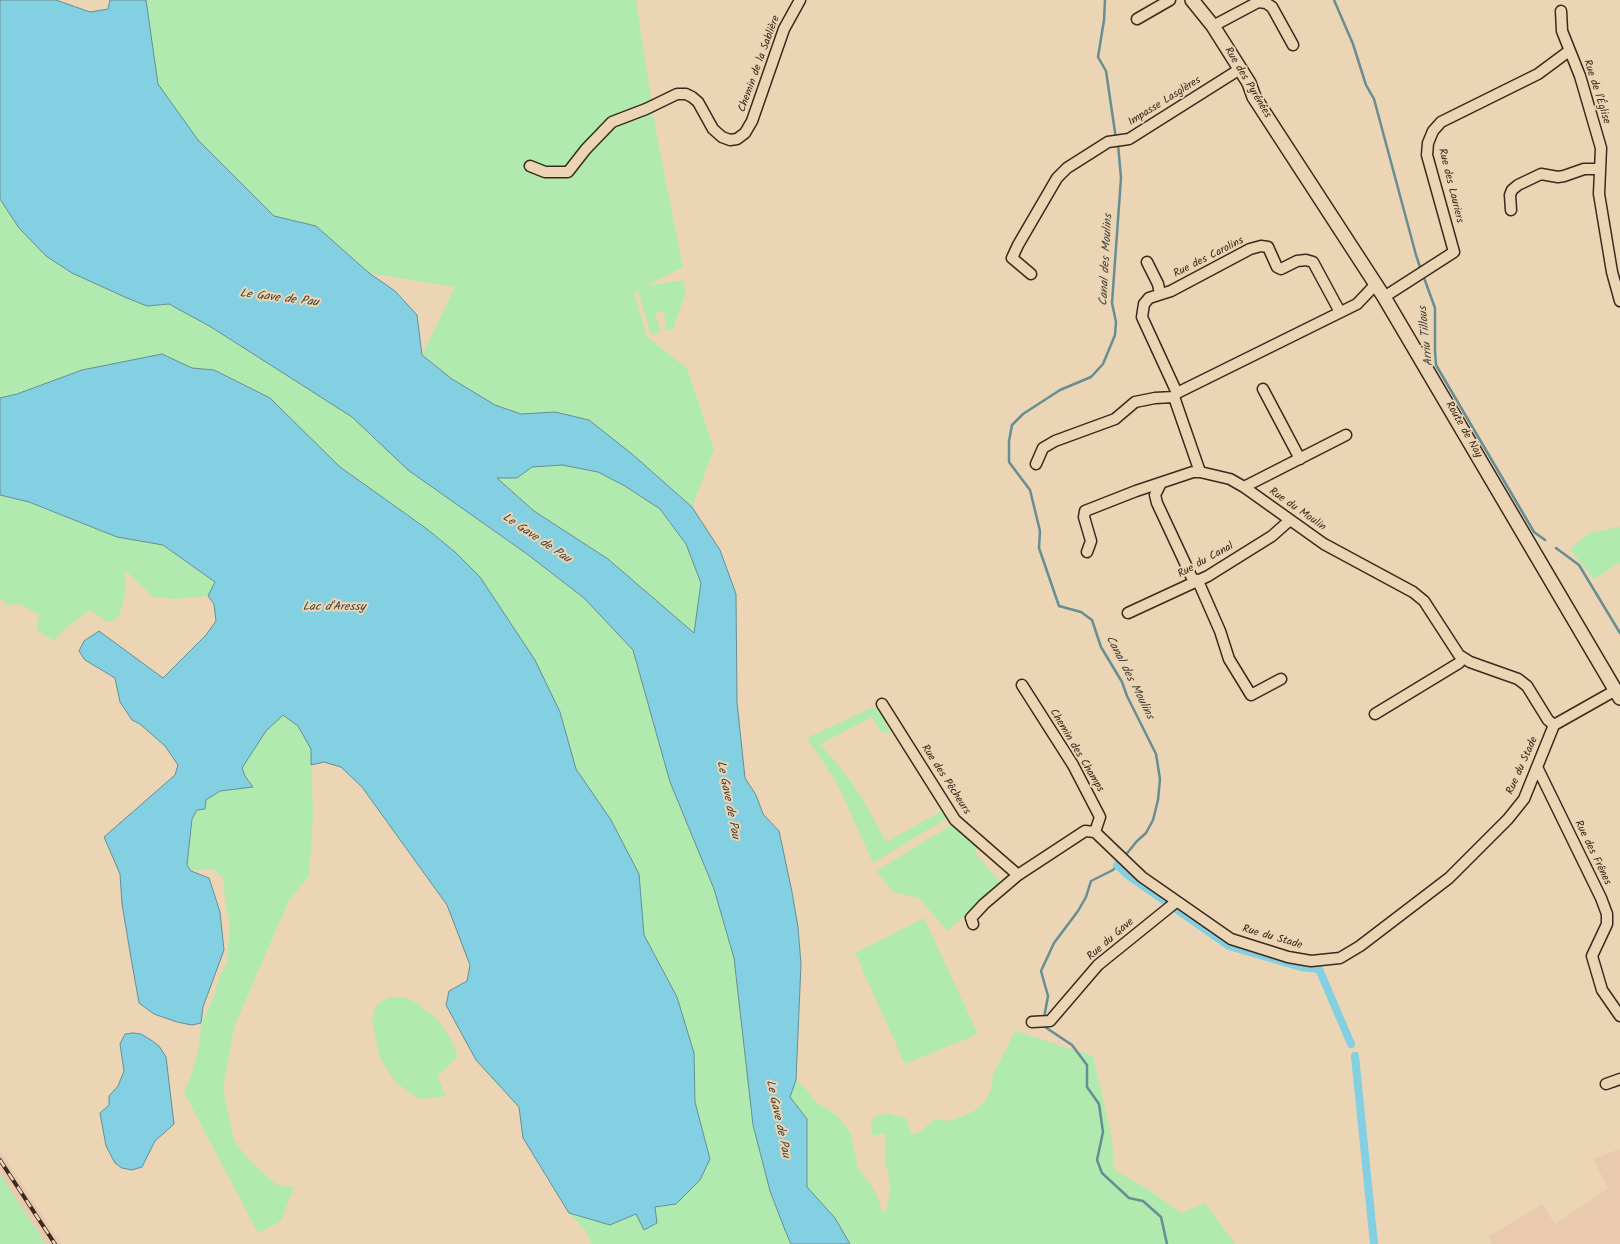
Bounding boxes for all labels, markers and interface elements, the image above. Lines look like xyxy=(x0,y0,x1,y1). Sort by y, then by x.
street label: Chemin de la Sablière xyxy=(736,14,784,114)
street label: Rue des Pyrénées xyxy=(1221,45,1273,121)
street label: Rue de l'Église xyxy=(1579,58,1613,126)
street label: Impasse Lasglères xyxy=(1126,74,1204,130)
street label: Rue des Lauriers xyxy=(1434,147,1466,225)
water label: Canal des Moulins xyxy=(1097,214,1117,306)
street label: Rue des Carolins xyxy=(1172,235,1246,281)
water label: Le Gave de Pau xyxy=(239,287,319,311)
water label: Arriu Tillous xyxy=(1417,305,1437,367)
street label: Route de Nay xyxy=(1442,399,1484,461)
street label: Rue du Moulin xyxy=(1266,486,1328,534)
water label: Le Gave de Pau xyxy=(499,511,573,567)
street label: Rue du Canal xyxy=(1176,540,1236,582)
water label: Lac d'Aressy xyxy=(303,601,365,615)
water label: Canal des Moulins xyxy=(1102,634,1156,722)
street label: Chemin des Champs xyxy=(1046,707,1106,795)
street label: Rue du Stade xyxy=(1504,735,1542,797)
street label: Rue des Pêcheurs xyxy=(917,743,973,817)
water label: Le Gave de Pau xyxy=(712,760,742,840)
street label: Rue des Frênes xyxy=(1571,819,1613,887)
street label: Rue du Gave xyxy=(1085,916,1137,964)
street label: Rue du Stade xyxy=(1240,923,1304,953)
water label: Le Gave de Pau xyxy=(762,1079,792,1159)

